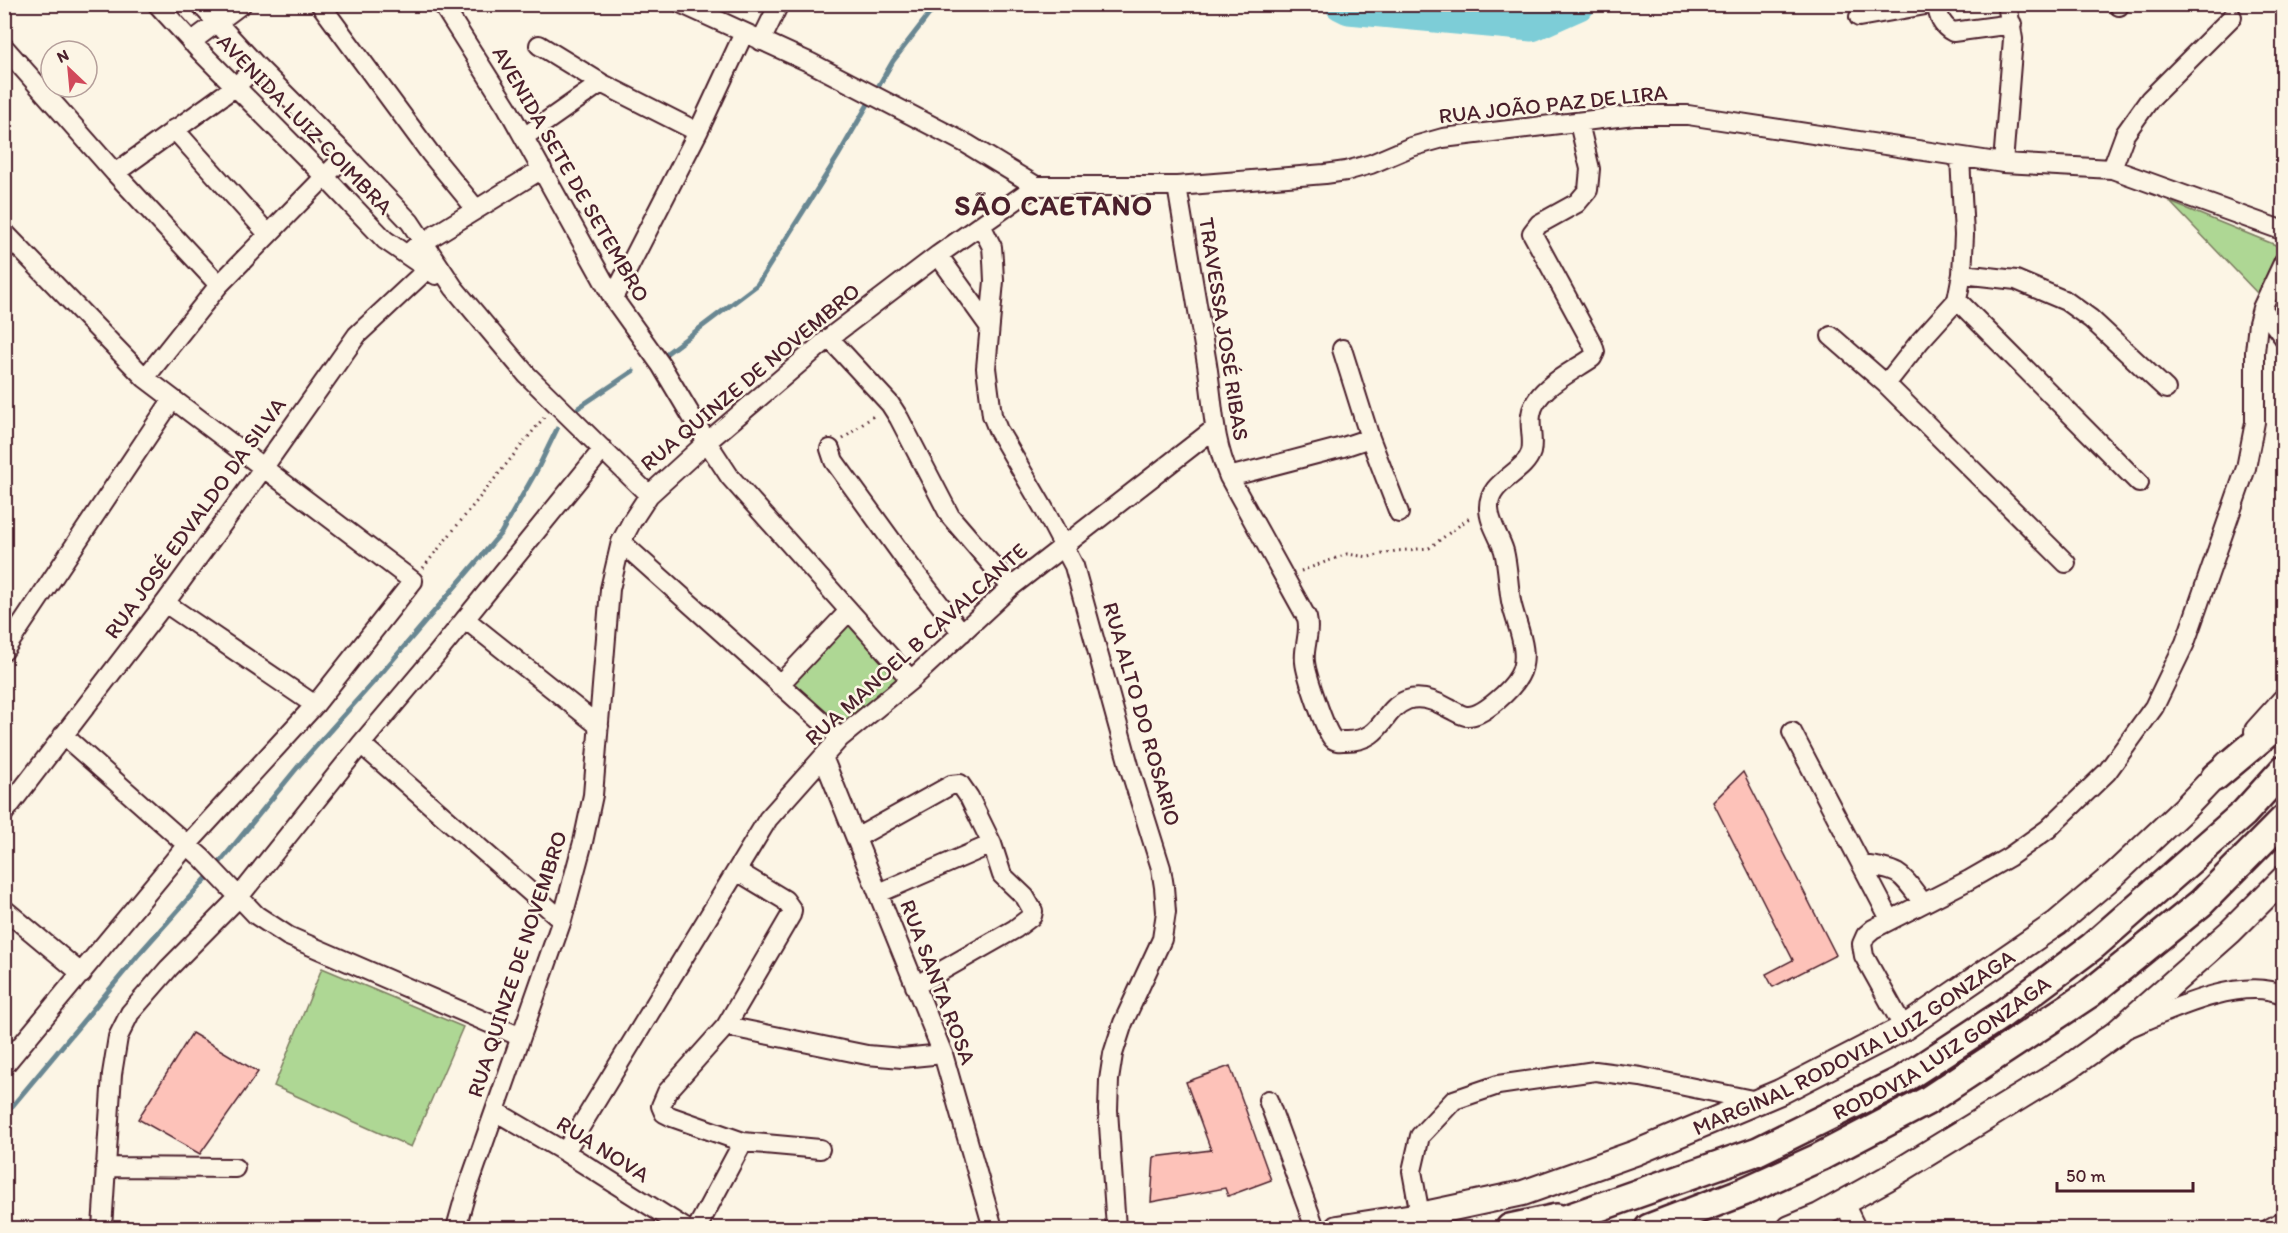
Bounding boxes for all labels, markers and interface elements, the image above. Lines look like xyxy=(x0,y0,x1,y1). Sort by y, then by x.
street label: AVENIDA LUIZ COIMBRA xyxy=(212,28,398,220)
north arrow xyxy=(39,39,99,99)
street label: AVENIDA SETE DE SETEMBRO xyxy=(487,41,655,307)
text: N xyxy=(54,45,72,67)
street label: RUA JOÃO PAZ DE LIRA xyxy=(1437,79,1669,129)
district label: SÃO CAETANO xyxy=(954,188,1154,222)
street label: TRAVESSA JOSÉ RIBAS xyxy=(1193,216,1255,442)
street label: RUA QUINZE DE NOVEMBRO xyxy=(635,277,865,477)
street label: RUA JOSÉ EDVALDO DA SILVA xyxy=(98,392,292,644)
street label: RUA MANOEL B CAVALCANTE xyxy=(799,537,1033,751)
street label: RUA ALTO DO ROSARIO xyxy=(1097,599,1187,829)
street label: RUA QUINZE DE NOVEMBRO xyxy=(461,827,573,1101)
street label: RUA SANTA ROSA xyxy=(894,896,982,1068)
street label: MARGINAL RODOVIA LUIZ GONZAGA xyxy=(1689,941,2017,1139)
street label: RODOVIA LUIZ GONZAGA xyxy=(1828,969,2054,1123)
street label: RUA NOVA xyxy=(551,1110,655,1188)
scale bar xyxy=(2057,1155,2194,1193)
text: 50 m xyxy=(2066,1165,2106,1187)

